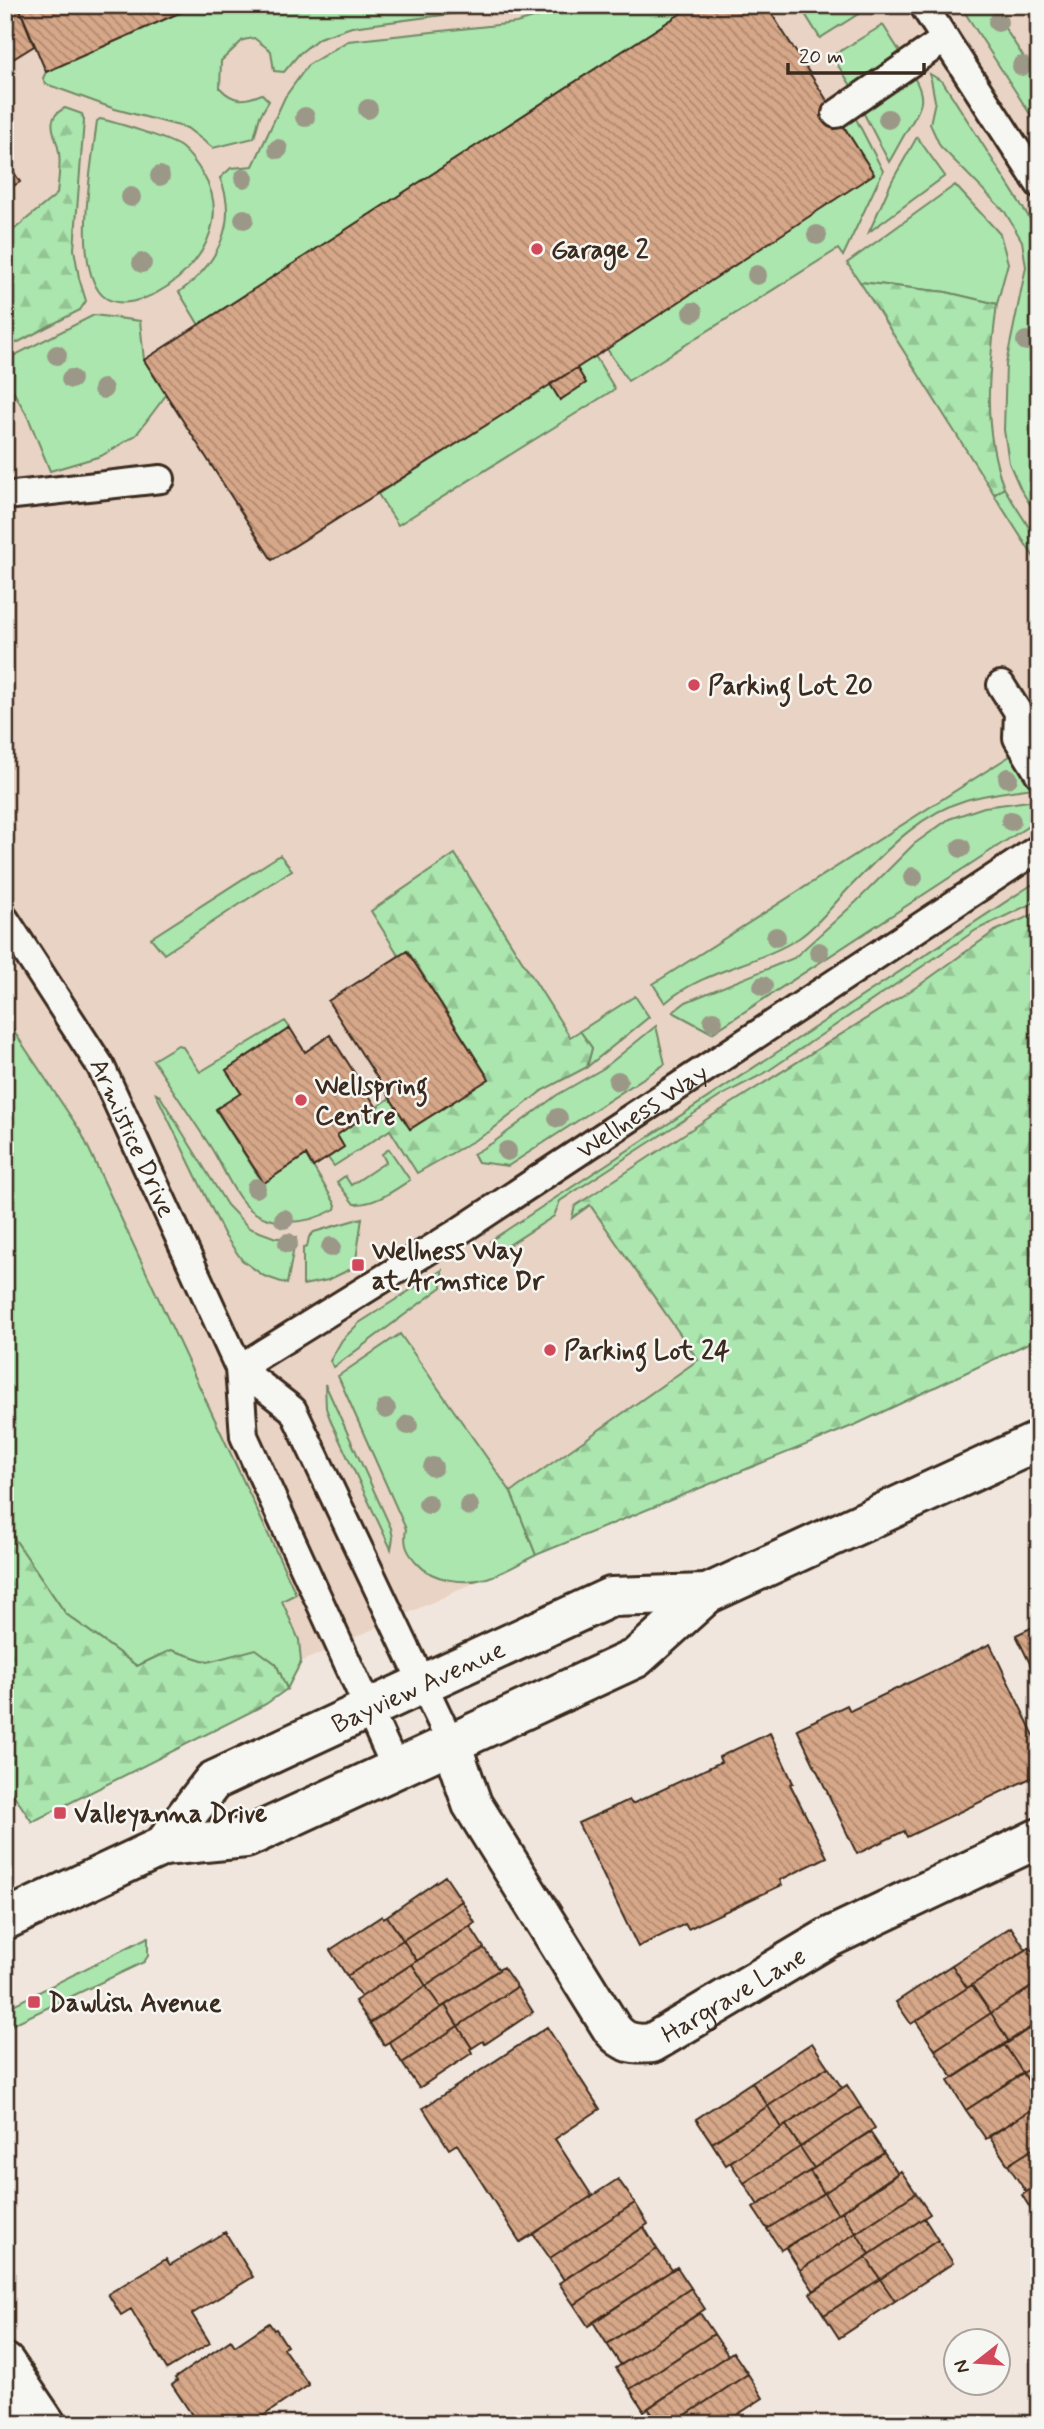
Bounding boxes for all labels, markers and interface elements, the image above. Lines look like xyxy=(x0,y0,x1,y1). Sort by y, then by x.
scale bar xyxy=(788,32,925,76)
text: 20 m xyxy=(799,43,844,71)
place label: Garage 2 xyxy=(551,234,649,271)
marker: Garage 2 xyxy=(529,241,545,257)
place label: Parking Lot 20 xyxy=(708,670,873,707)
marker: Parking Lot 20 xyxy=(686,677,702,693)
street label: Armistice Drive xyxy=(80,1053,183,1224)
street label: Wellness Way xyxy=(571,1056,715,1168)
place label: Wellspring Centre xyxy=(314,1070,428,1134)
marker: Wellspring Centre xyxy=(293,1092,309,1108)
place label: Wellness Way at Armstice Dr xyxy=(371,1235,545,1299)
marker: Wellness Way at Armstice Dr xyxy=(350,1257,366,1273)
place label: Parking Lot 24 xyxy=(564,1335,730,1372)
marker: Parking Lot 24 xyxy=(542,1342,558,1358)
street label: Bayview Avenue xyxy=(327,1633,511,1742)
place label: Valleyanna Drive xyxy=(74,1798,267,1832)
marker: Valleyanna Drive xyxy=(52,1805,68,1821)
street label: Hargrave Lane xyxy=(656,1940,813,2052)
place label: Dawlish Avenue xyxy=(48,1987,222,2021)
marker: Dawlish Avenue xyxy=(26,1994,42,2010)
north arrow xyxy=(942,2328,1012,2398)
text: N xyxy=(948,2357,976,2376)

